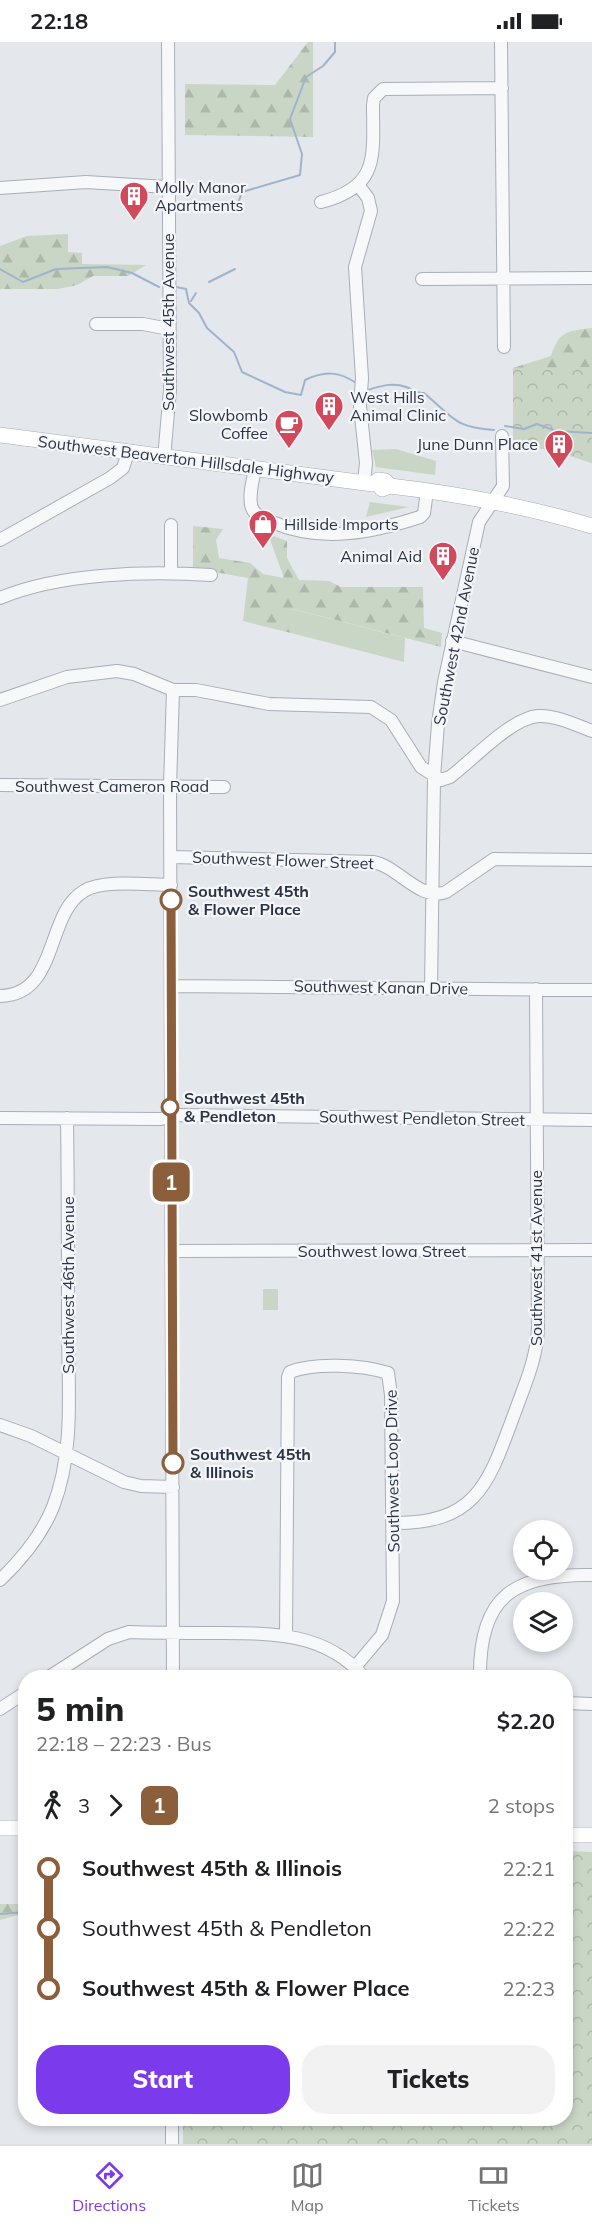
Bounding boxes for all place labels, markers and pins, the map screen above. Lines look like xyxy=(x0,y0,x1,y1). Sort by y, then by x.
place label: Molly Manor Apartments xyxy=(155,177,246,215)
building icon: Molly Manor Apartments xyxy=(118,180,150,222)
place label: West Hills Animal Clinic xyxy=(350,387,446,425)
building icon: West Hills Animal Clinic xyxy=(313,390,345,432)
place label: Slowbomb Coffee xyxy=(189,405,268,443)
cafe icon: Slowbomb Coffee xyxy=(273,408,305,450)
building icon: June Dunn Place xyxy=(543,428,575,470)
place label: June Dunn Place xyxy=(417,434,538,454)
shop icon: Hillside Imports xyxy=(247,508,279,550)
place label: Hillside Imports xyxy=(284,514,399,534)
building icon: Animal Aid xyxy=(427,540,459,582)
place label: Animal Aid xyxy=(340,546,422,566)
place label: Southwest 45th & Flower Place xyxy=(188,881,309,919)
marker: Southwest 45th & Flower Place xyxy=(160,889,182,911)
place label: Southwest 45th & Pendleton xyxy=(184,1088,305,1126)
marker: Southwest 45th & Pendleton xyxy=(161,1098,179,1116)
place label: Southwest 45th & Illinois xyxy=(190,1444,311,1482)
marker: Southwest 45th & Illinois xyxy=(162,1452,184,1474)

